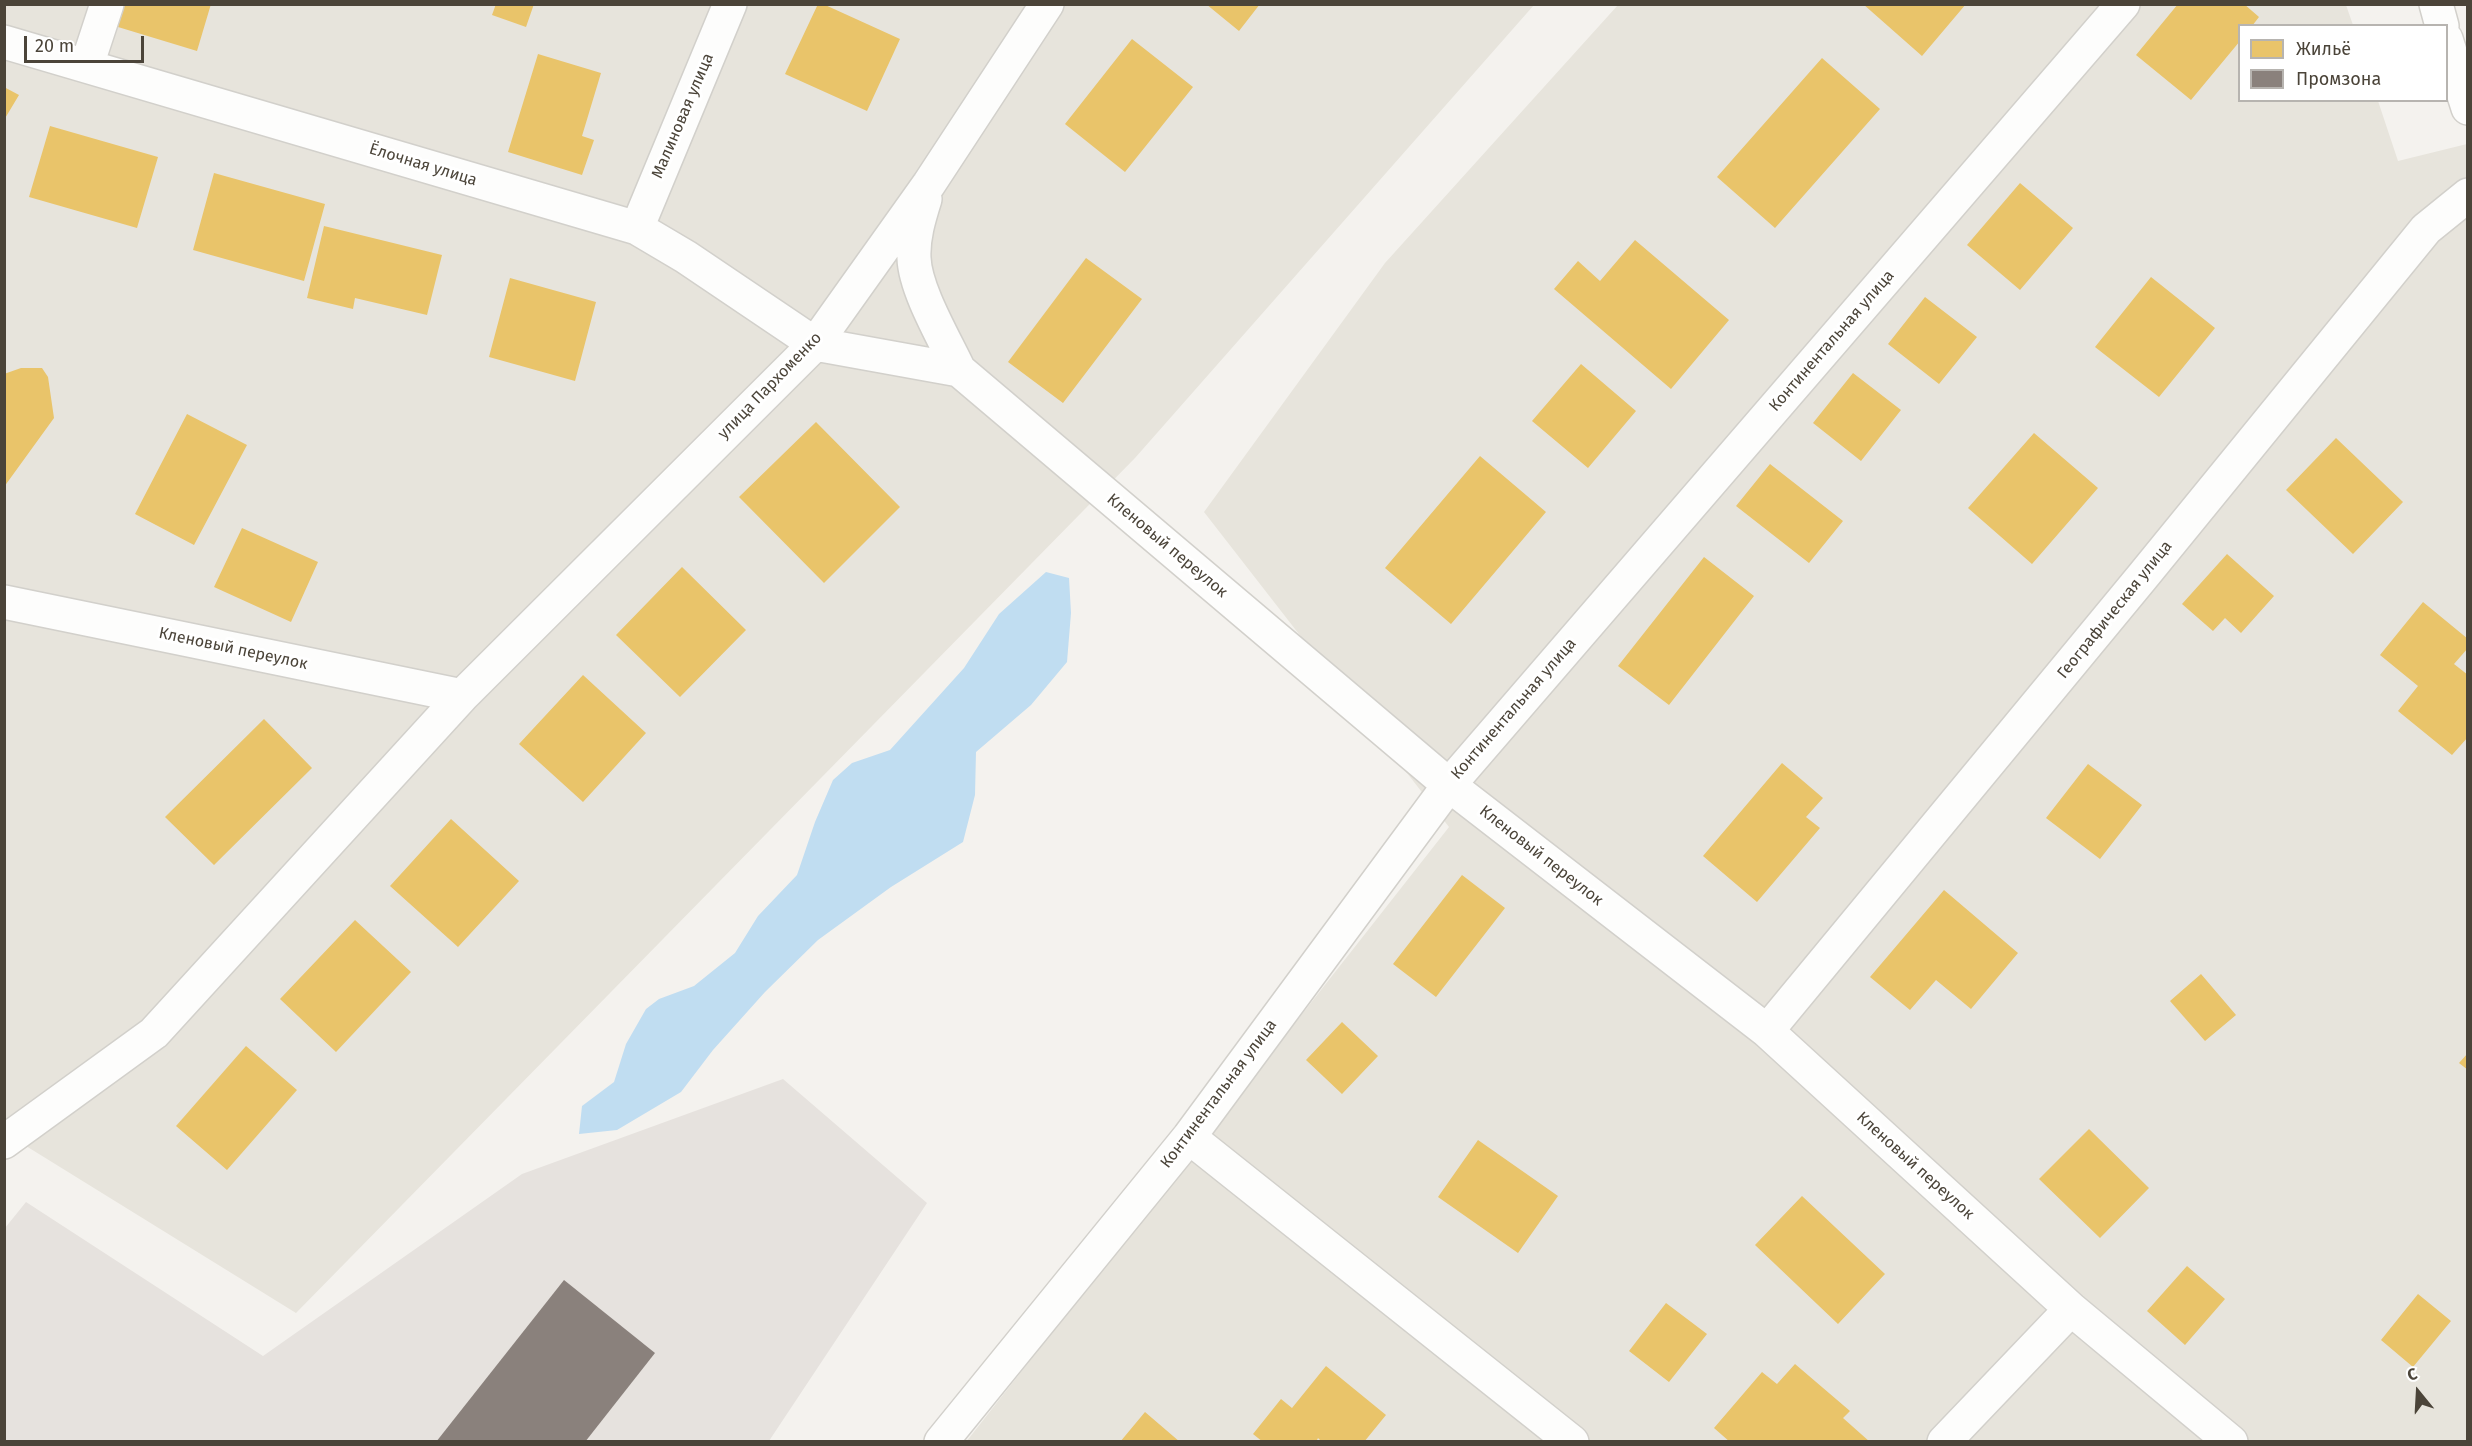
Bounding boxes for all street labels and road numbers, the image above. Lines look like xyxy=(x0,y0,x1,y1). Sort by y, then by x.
street label: Малиновая улица xyxy=(648,51,718,181)
street label: Ёлочная улица xyxy=(367,139,479,191)
street label: Континентальная улица xyxy=(1765,266,1899,416)
street label: улица Пархоменко xyxy=(714,329,826,443)
street label: Кленовый переулок xyxy=(1103,490,1231,602)
street label: Географическая улица xyxy=(2053,537,2177,683)
street label: Кленовый переулок xyxy=(157,624,309,674)
street label: Континентальная улица xyxy=(1447,634,1581,784)
street label: Кленовый переулок xyxy=(1475,802,1607,910)
street label: Континентальная улица xyxy=(1157,1016,1281,1172)
street label: Кленовый переулок xyxy=(1852,1108,1978,1224)

